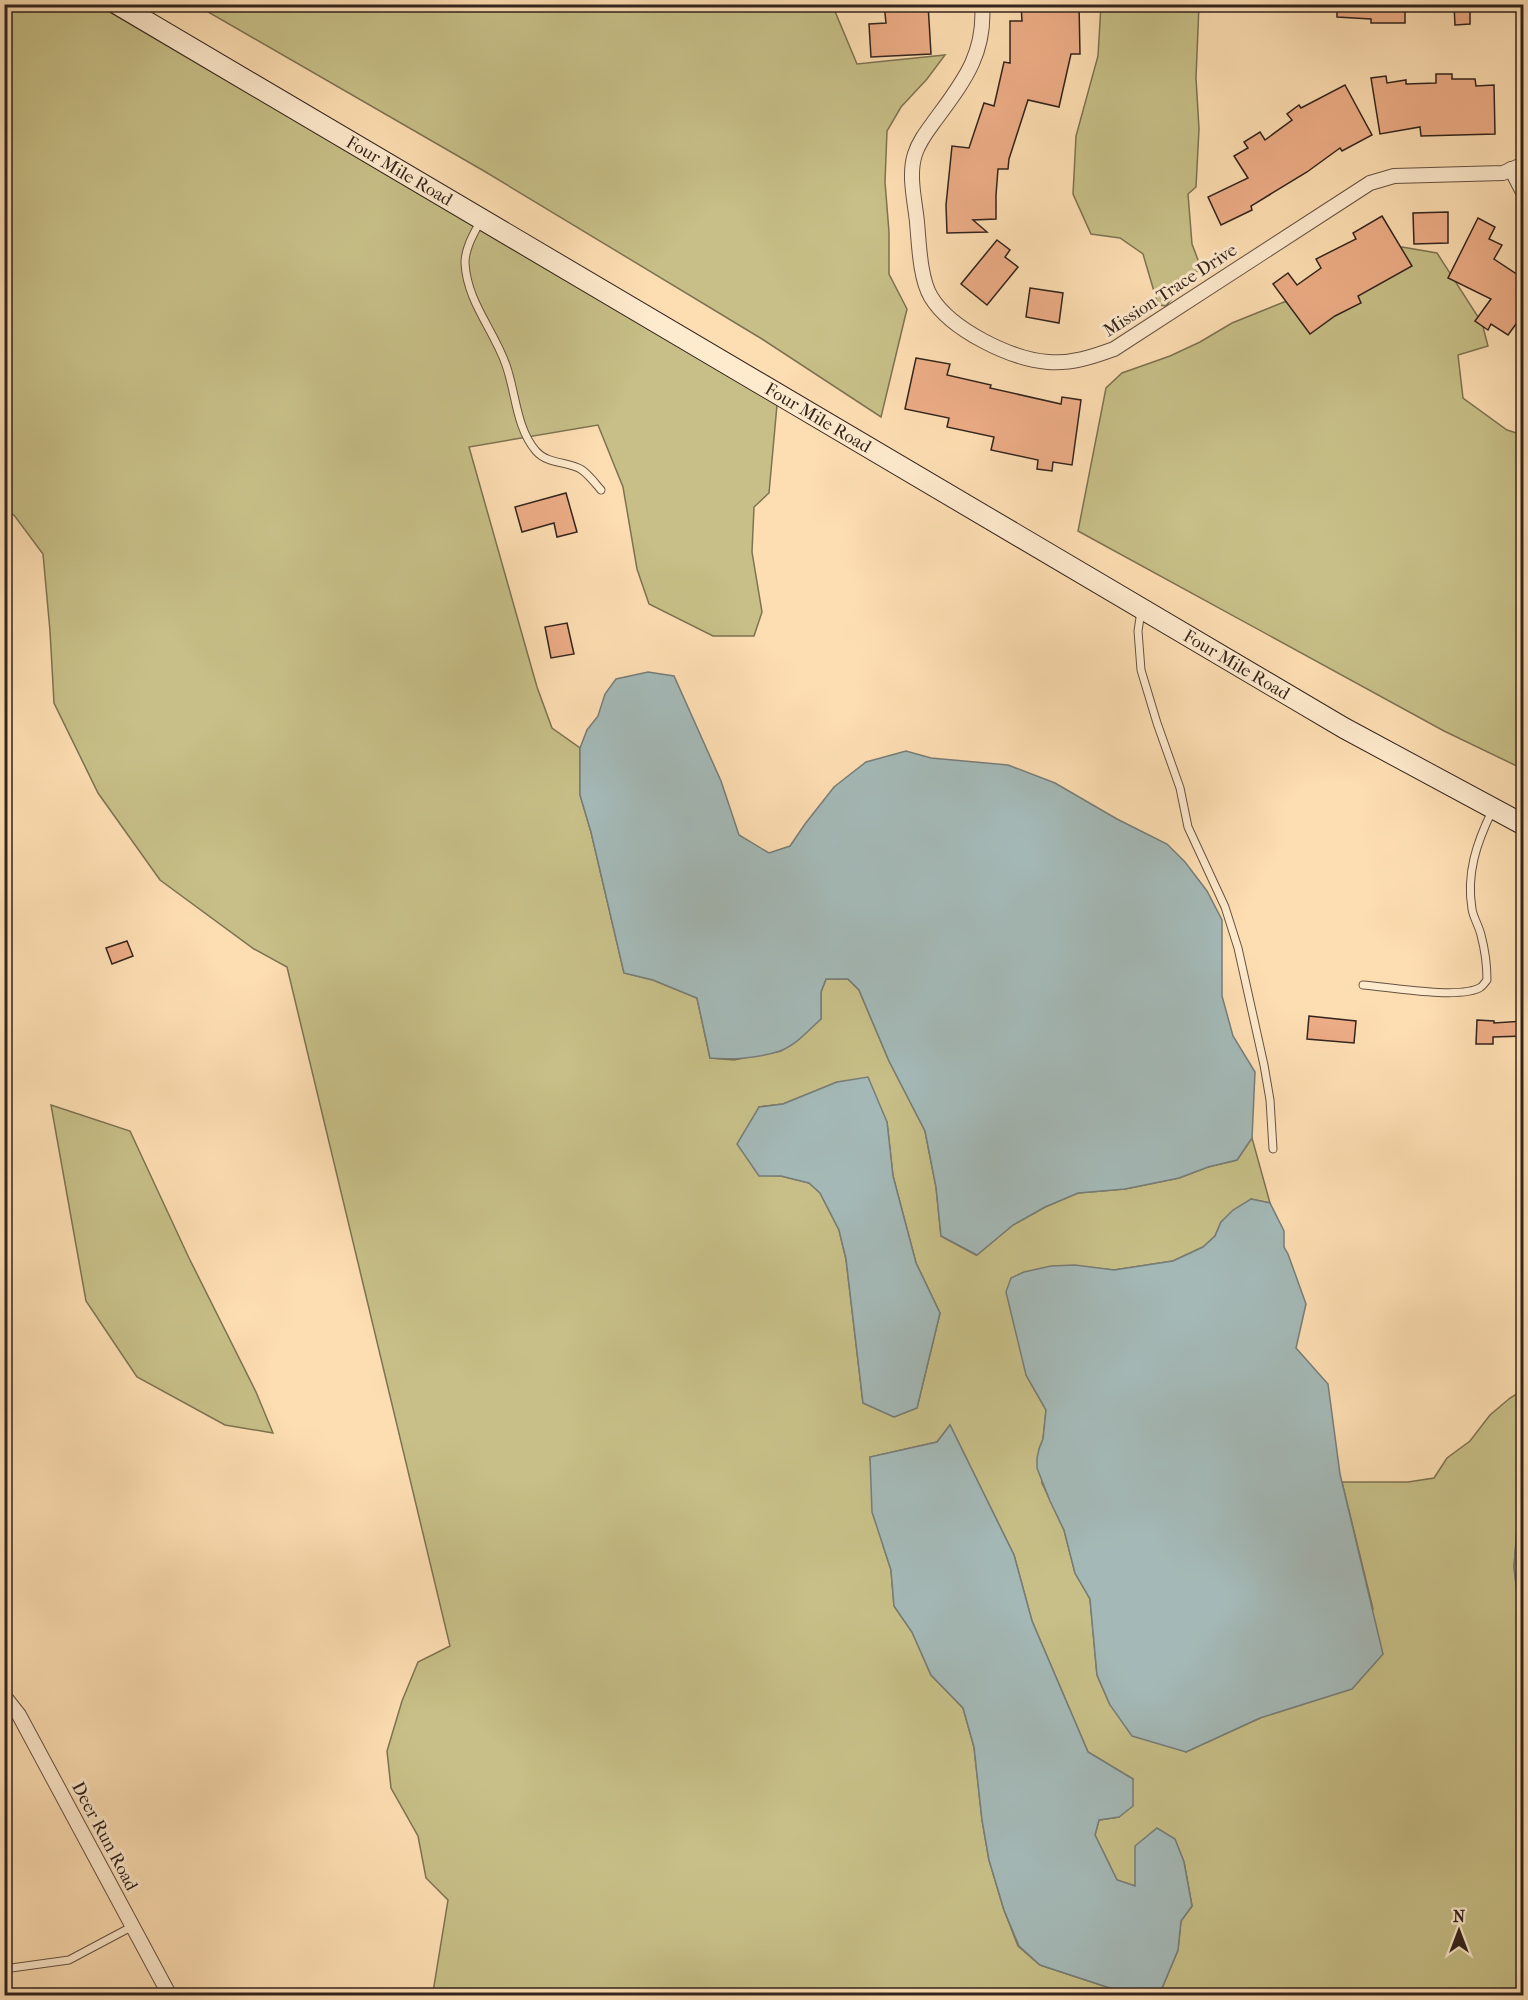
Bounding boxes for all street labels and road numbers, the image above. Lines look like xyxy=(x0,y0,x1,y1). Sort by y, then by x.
street label: Four Mile Road xyxy=(342,132,456,211)
street label: Mission Trace Drive xyxy=(1100,239,1241,341)
street label: Four Mile Road xyxy=(761,379,875,458)
street label: Four Mile Road xyxy=(1179,626,1293,705)
street label: Deer Run Road xyxy=(67,1778,142,1894)

